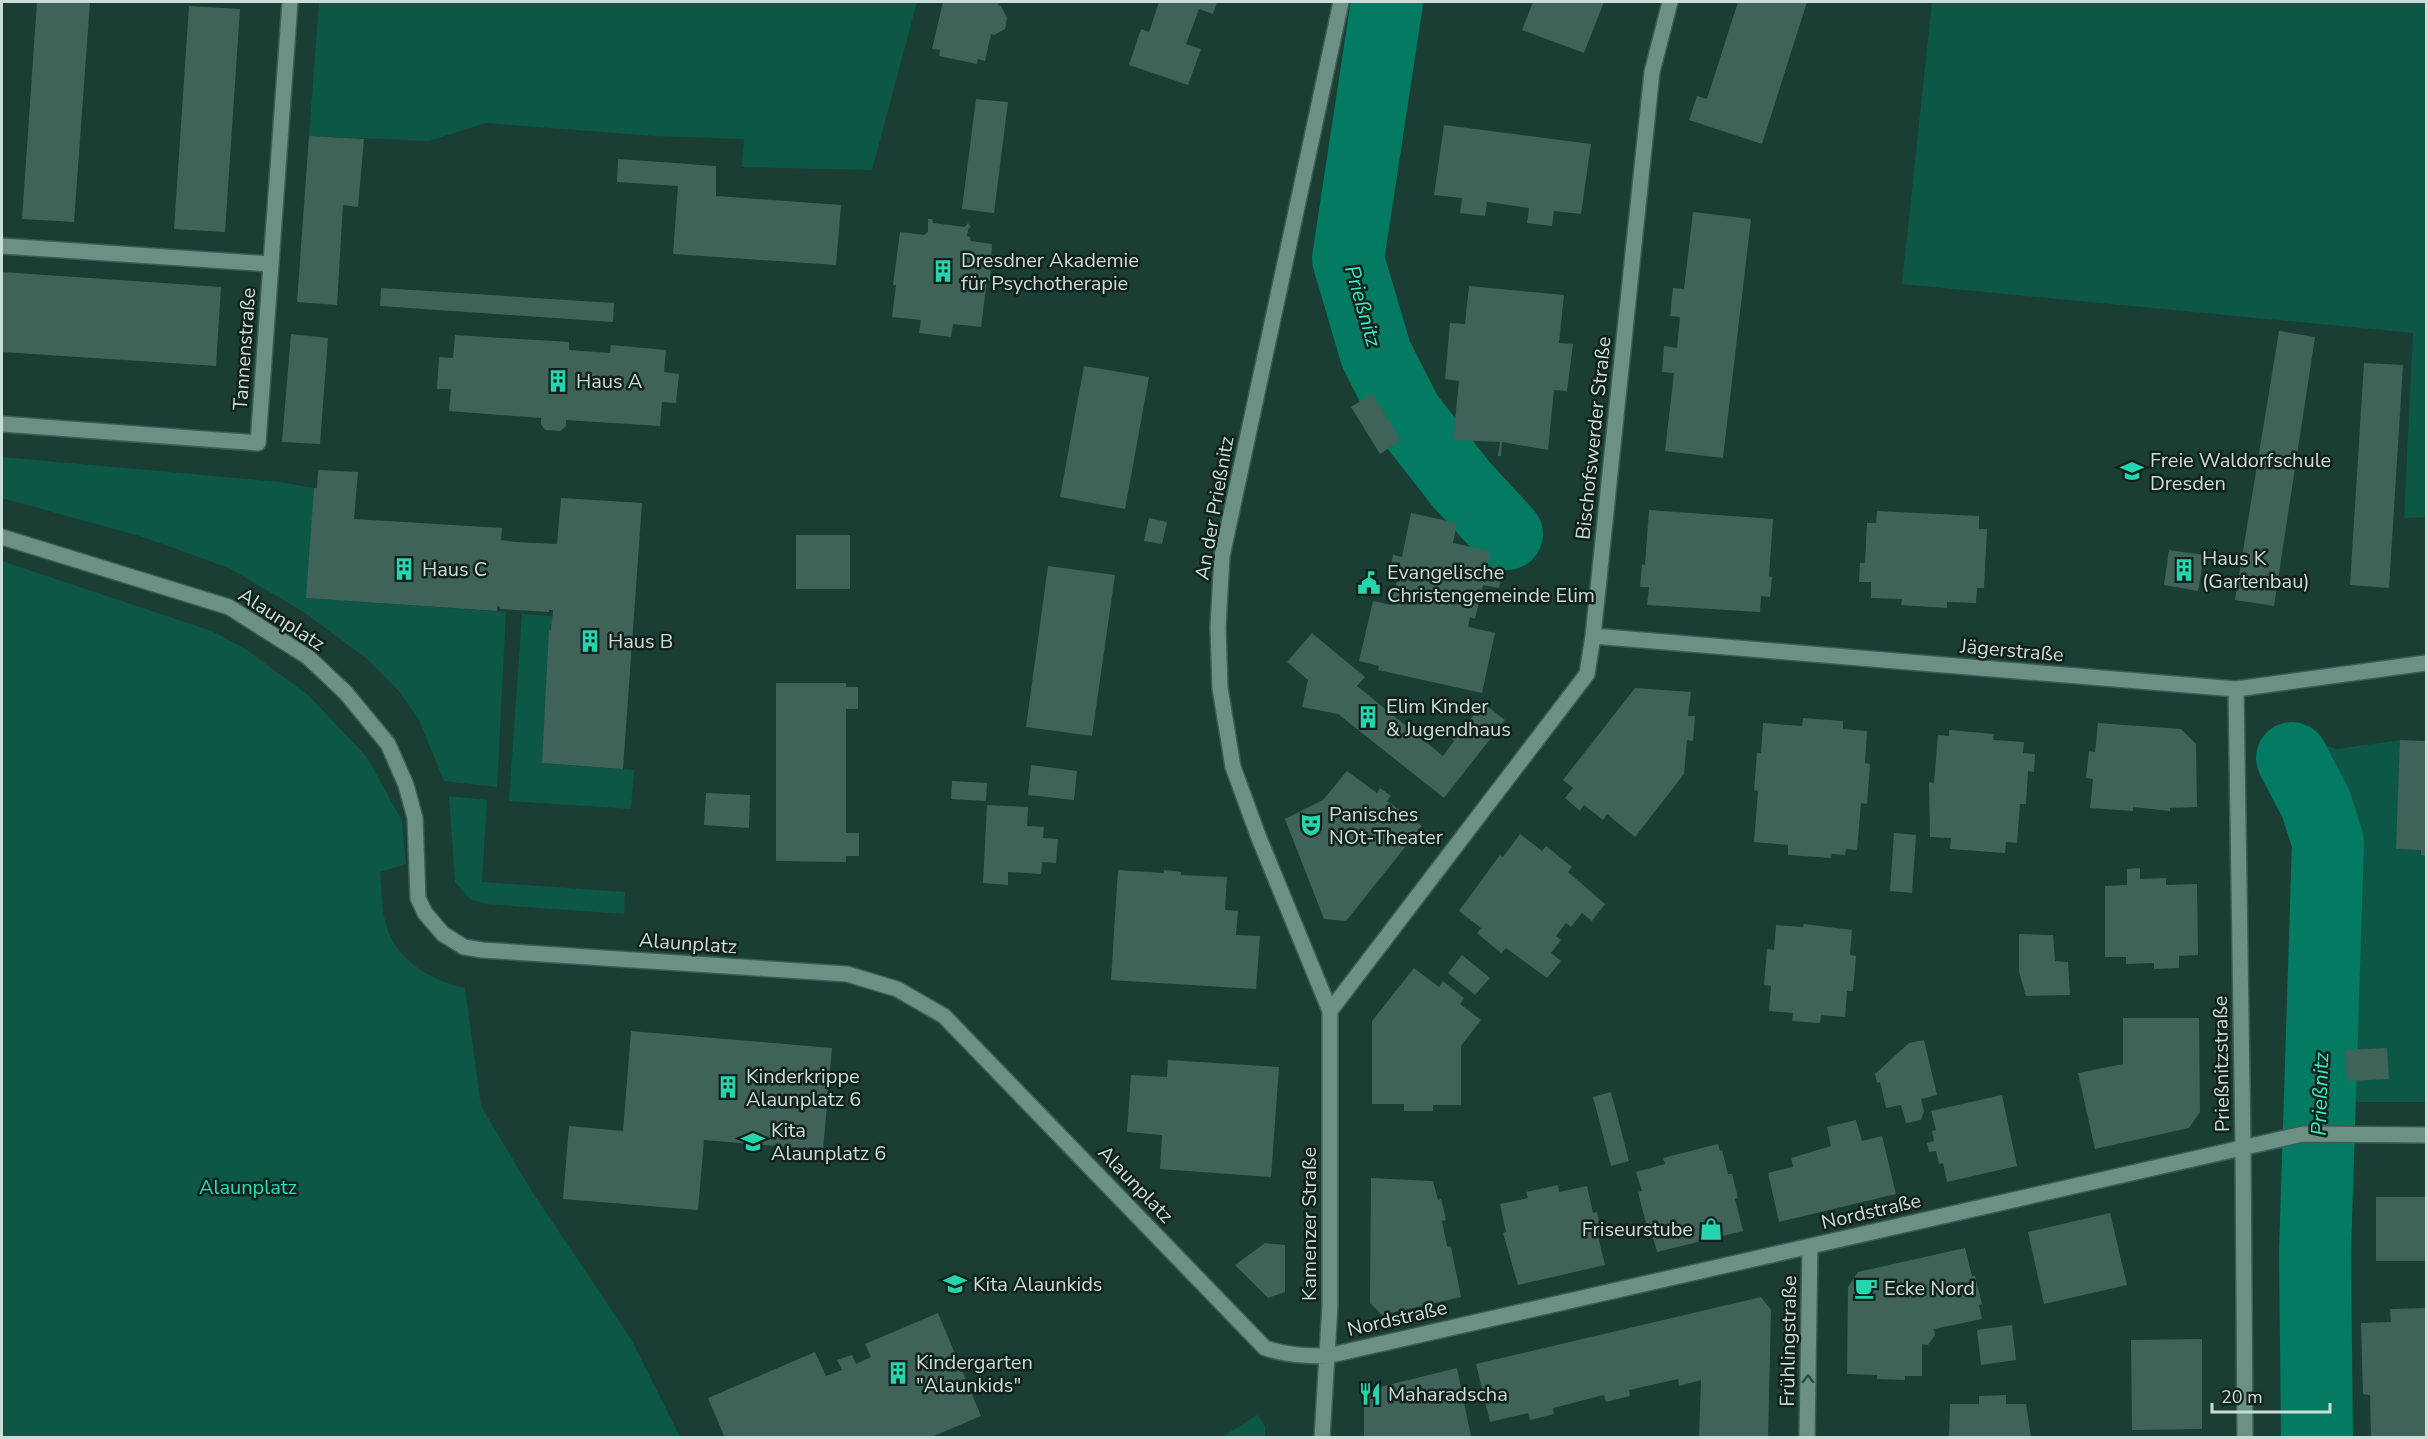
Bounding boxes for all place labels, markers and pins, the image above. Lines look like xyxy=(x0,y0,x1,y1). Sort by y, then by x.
place label: Dresdner Akademie für Psychotherapie xyxy=(961,247,1139,297)
building icon: Dresdner Akademie für Psychotherapie xyxy=(930,258,956,284)
building icon: Haus A xyxy=(545,368,571,394)
place label: Haus A xyxy=(576,368,643,395)
place label: Freie Waldorfschule Dresden xyxy=(2150,447,2331,497)
school or university icon: Freie Waldorfschule Dresden xyxy=(2119,458,2145,484)
place label: Haus K (Gartenbau) xyxy=(2202,545,2310,595)
building icon: Haus C xyxy=(391,556,417,582)
place label: Haus C xyxy=(422,556,487,583)
building icon: Haus K (Gartenbau) xyxy=(2171,557,2197,583)
place label: Evangelische Christengemeinde Elim xyxy=(1387,559,1595,609)
public building icon: Evangelische Christengemeinde Elim xyxy=(1356,570,1382,596)
building icon: Haus B xyxy=(577,628,603,654)
place label: Haus B xyxy=(608,628,673,655)
place label: Elim Kinder & Jugendhaus xyxy=(1386,693,1511,743)
building icon: Elim Kinder & Jugendhaus xyxy=(1355,704,1381,730)
place label: Panisches NOt-Theater xyxy=(1329,801,1443,851)
theatre icon: Panisches NOt-Theater xyxy=(1298,812,1324,838)
place label: Kinderkrippe Alaunplatz 6 xyxy=(746,1063,861,1113)
building icon: Kinderkrippe Alaunplatz 6 xyxy=(715,1074,741,1100)
place label: Kita Alaunplatz 6 xyxy=(771,1117,886,1167)
school or university icon: Kita Alaunplatz 6 xyxy=(740,1129,766,1155)
place label: Friseurstube xyxy=(1582,1216,1693,1243)
shop icon: Friseurstube xyxy=(1698,1216,1724,1242)
school or university icon: Kita Alaunkids xyxy=(942,1271,968,1297)
place label: Kita Alaunkids xyxy=(973,1271,1102,1298)
cafe icon: Ecke Nord xyxy=(1853,1275,1879,1301)
place label: Ecke Nord xyxy=(1884,1275,1975,1302)
place label: Kindergarten "Alaunkids" xyxy=(916,1349,1033,1399)
building icon: Kindergarten "Alaunkids" xyxy=(885,1360,911,1386)
restaurant icon: Maharadscha xyxy=(1357,1381,1383,1407)
place label: Maharadscha xyxy=(1388,1381,1508,1408)

